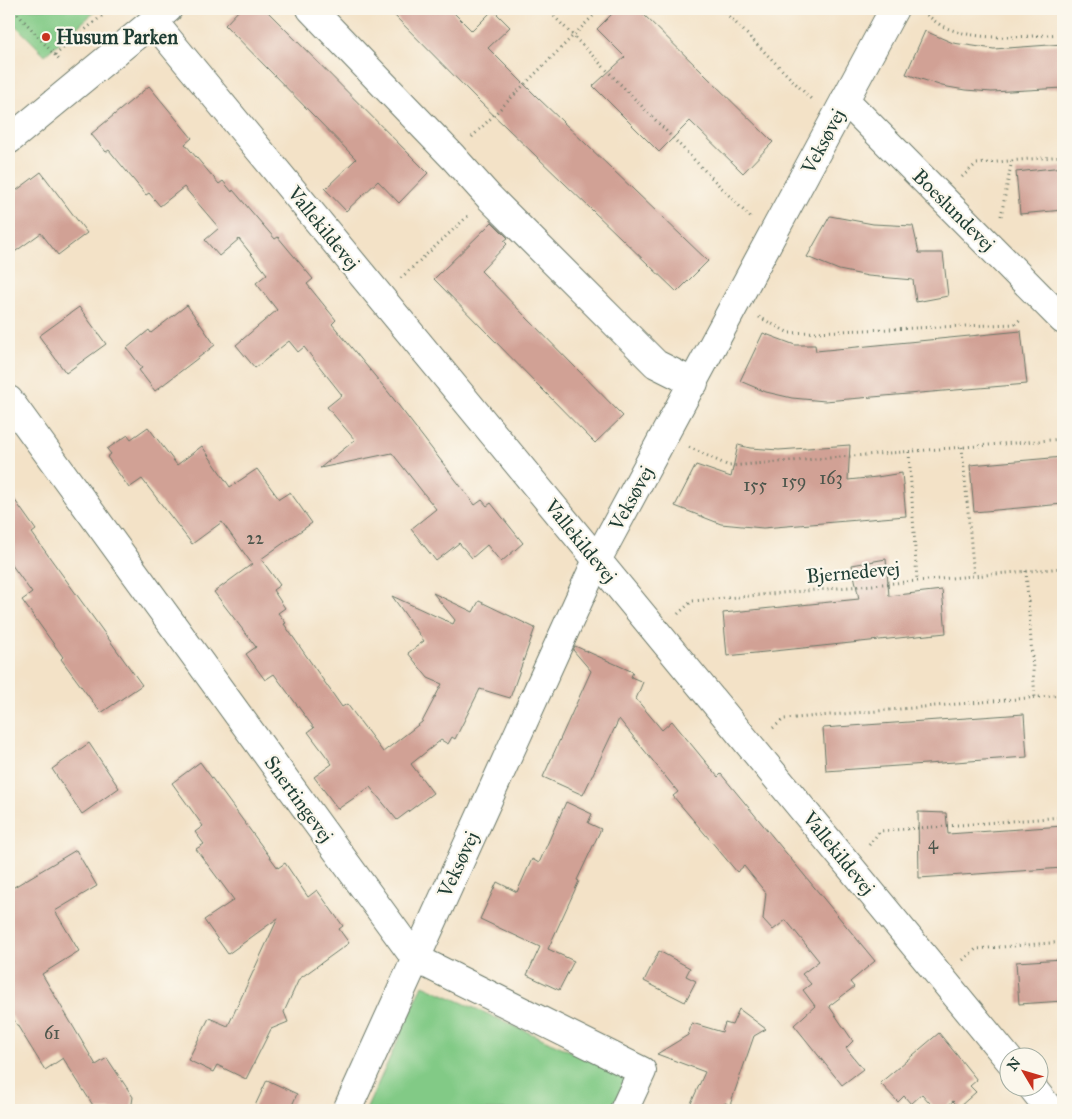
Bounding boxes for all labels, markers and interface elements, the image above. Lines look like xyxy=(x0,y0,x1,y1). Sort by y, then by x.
place label: Husum Parken xyxy=(56,25,178,49)
marker: Husum Parken xyxy=(40,31,52,43)
street label: Veksøvej xyxy=(796,104,850,178)
street label: Boeslundevej xyxy=(908,164,1000,256)
street label: Vallekildevej xyxy=(282,180,365,275)
street label: Veksøvej xyxy=(603,462,658,535)
house number: 163 xyxy=(819,467,843,489)
house number: 159 xyxy=(781,470,807,492)
house number: 155 xyxy=(743,474,767,496)
street label: Vallekildevej xyxy=(539,493,622,588)
house number: 22 xyxy=(246,527,264,549)
street label: Bjernedevej xyxy=(805,556,901,588)
street label: Snertingevej xyxy=(259,751,339,848)
street label: Vallekildevej xyxy=(797,805,880,900)
street label: Veksøvej xyxy=(432,827,484,902)
house number: 4 xyxy=(928,832,939,854)
house number: 61 xyxy=(44,1022,60,1044)
north arrow xyxy=(1000,1046,1050,1096)
text: N xyxy=(1004,1054,1025,1074)

